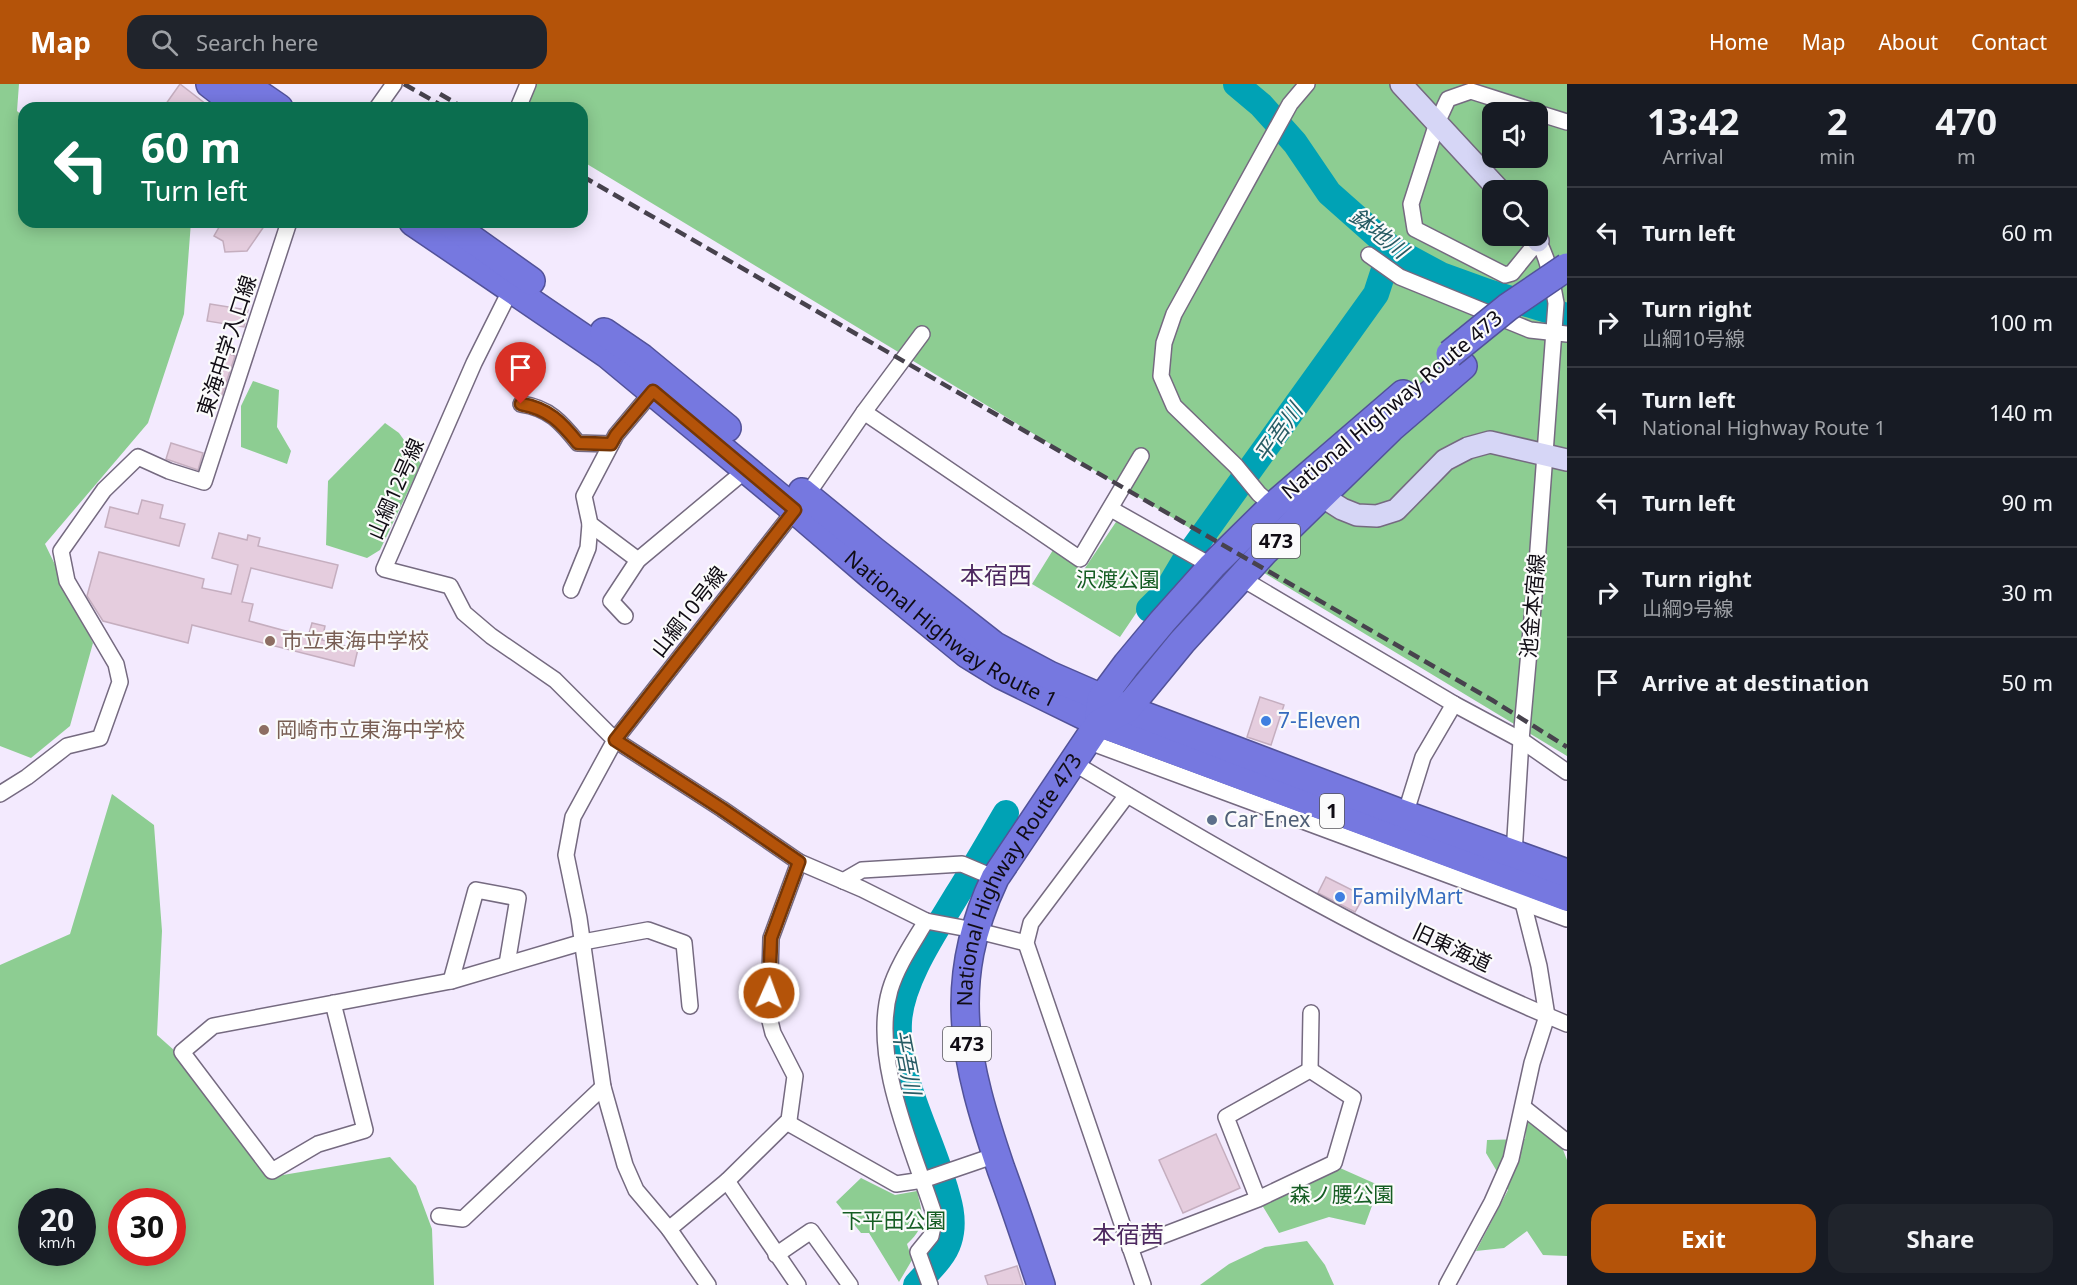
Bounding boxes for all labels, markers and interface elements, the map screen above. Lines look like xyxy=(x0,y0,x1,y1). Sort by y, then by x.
search box xyxy=(127,15,547,69)
text: Map xyxy=(30,23,91,61)
icon: search xyxy=(148,26,181,59)
text: Search here xyxy=(196,27,318,57)
text: Home xyxy=(1709,28,1769,56)
text: Map xyxy=(1802,28,1845,56)
text: About xyxy=(1878,28,1938,56)
text: Contact xyxy=(1971,28,2047,56)
text: 13:42 xyxy=(1647,97,1739,146)
text: 2 xyxy=(1827,97,1848,146)
text: 470 xyxy=(1935,97,1997,146)
map controls xyxy=(1482,102,1548,246)
button: sound xyxy=(1482,102,1548,168)
text: 60 m xyxy=(141,118,241,175)
icon: left xyxy=(42,126,120,204)
text: Arrival xyxy=(1663,143,1724,170)
text: min xyxy=(1819,143,1855,170)
text: m xyxy=(1957,143,1976,170)
text: Turn left xyxy=(141,172,247,209)
button: search xyxy=(1482,180,1548,246)
water label: 鉢地川 xyxy=(1344,200,1416,266)
icon: left xyxy=(1591,216,1624,249)
text: Turn left xyxy=(1642,217,1736,247)
text: 60 m xyxy=(2002,217,2053,247)
street label: 東海中学入口線 xyxy=(190,271,262,420)
text: Turn right xyxy=(1642,293,1752,323)
street label: National Highway Route 473 xyxy=(1275,303,1508,505)
icon: right xyxy=(1591,306,1624,339)
text: 100 m xyxy=(1989,307,2053,337)
text: 山綱10号線 xyxy=(1642,325,1745,352)
pin xyxy=(495,342,546,404)
icon: arrive xyxy=(504,351,537,384)
text: Turn left xyxy=(1642,384,1736,414)
water label: 平吾川 xyxy=(1246,395,1310,468)
icon: left xyxy=(1591,396,1624,429)
text: 140 m xyxy=(1989,397,2053,427)
text: National Highway Route 1 xyxy=(1642,414,1886,441)
street label: 山綱12号線 xyxy=(360,434,430,544)
icon: left xyxy=(1591,486,1624,519)
text: Turn left xyxy=(1642,487,1736,517)
text: 90 m xyxy=(2002,487,2053,517)
road number: 473 xyxy=(1252,524,1300,558)
street label: National Highway Route 1 xyxy=(839,544,1062,713)
street label: 池金本宿線 xyxy=(1513,552,1551,659)
district label: 本宿西 xyxy=(960,558,1032,591)
street label: 山綱10号線 xyxy=(644,560,732,663)
text: Turn right xyxy=(1642,563,1752,593)
park label: 沢渡公園 xyxy=(1076,565,1160,593)
icon: right xyxy=(1591,576,1624,609)
text: 30 m xyxy=(2002,577,2053,607)
text: 山綱9号線 xyxy=(1642,595,1733,622)
place label: 市立東海中学校 xyxy=(282,626,429,654)
marker: 市立東海中学校 xyxy=(263,634,277,648)
icon: arrive xyxy=(1591,666,1624,699)
text: Arrive at destination xyxy=(1642,667,1869,697)
text: 50 m xyxy=(2002,667,2053,697)
place label: 7-Eleven xyxy=(1278,706,1361,734)
marker: 7-Eleven xyxy=(1259,714,1273,728)
place label: 岡崎市立東海中学校 xyxy=(276,715,465,743)
marker: 岡崎市立東海中学校 xyxy=(257,723,271,737)
street label: National Highway Route 473 xyxy=(950,747,1088,1007)
road number: 1 xyxy=(1320,794,1344,828)
place label: Car Enex xyxy=(1224,805,1310,833)
marker: Car Enex xyxy=(1205,813,1219,827)
place label: FamilyMart xyxy=(1352,882,1463,910)
marker: FamilyMart xyxy=(1333,890,1347,904)
street label: 旧東海道 xyxy=(1408,917,1496,978)
position arrow xyxy=(737,961,801,1025)
water label: 平吾川 xyxy=(887,1027,929,1099)
road number: 473 xyxy=(943,1027,991,1061)
park label: 森ノ腰公園 xyxy=(1290,1180,1395,1208)
speed limit sign: 30 xyxy=(108,1188,186,1266)
text: 20 xyxy=(40,1199,74,1240)
button: Exit xyxy=(1591,1204,1816,1273)
button: Share xyxy=(1828,1204,2053,1273)
park label: 下平田公園 xyxy=(842,1206,947,1234)
district label: 本宿茜 xyxy=(1092,1217,1164,1250)
text: km/h xyxy=(39,1232,75,1252)

